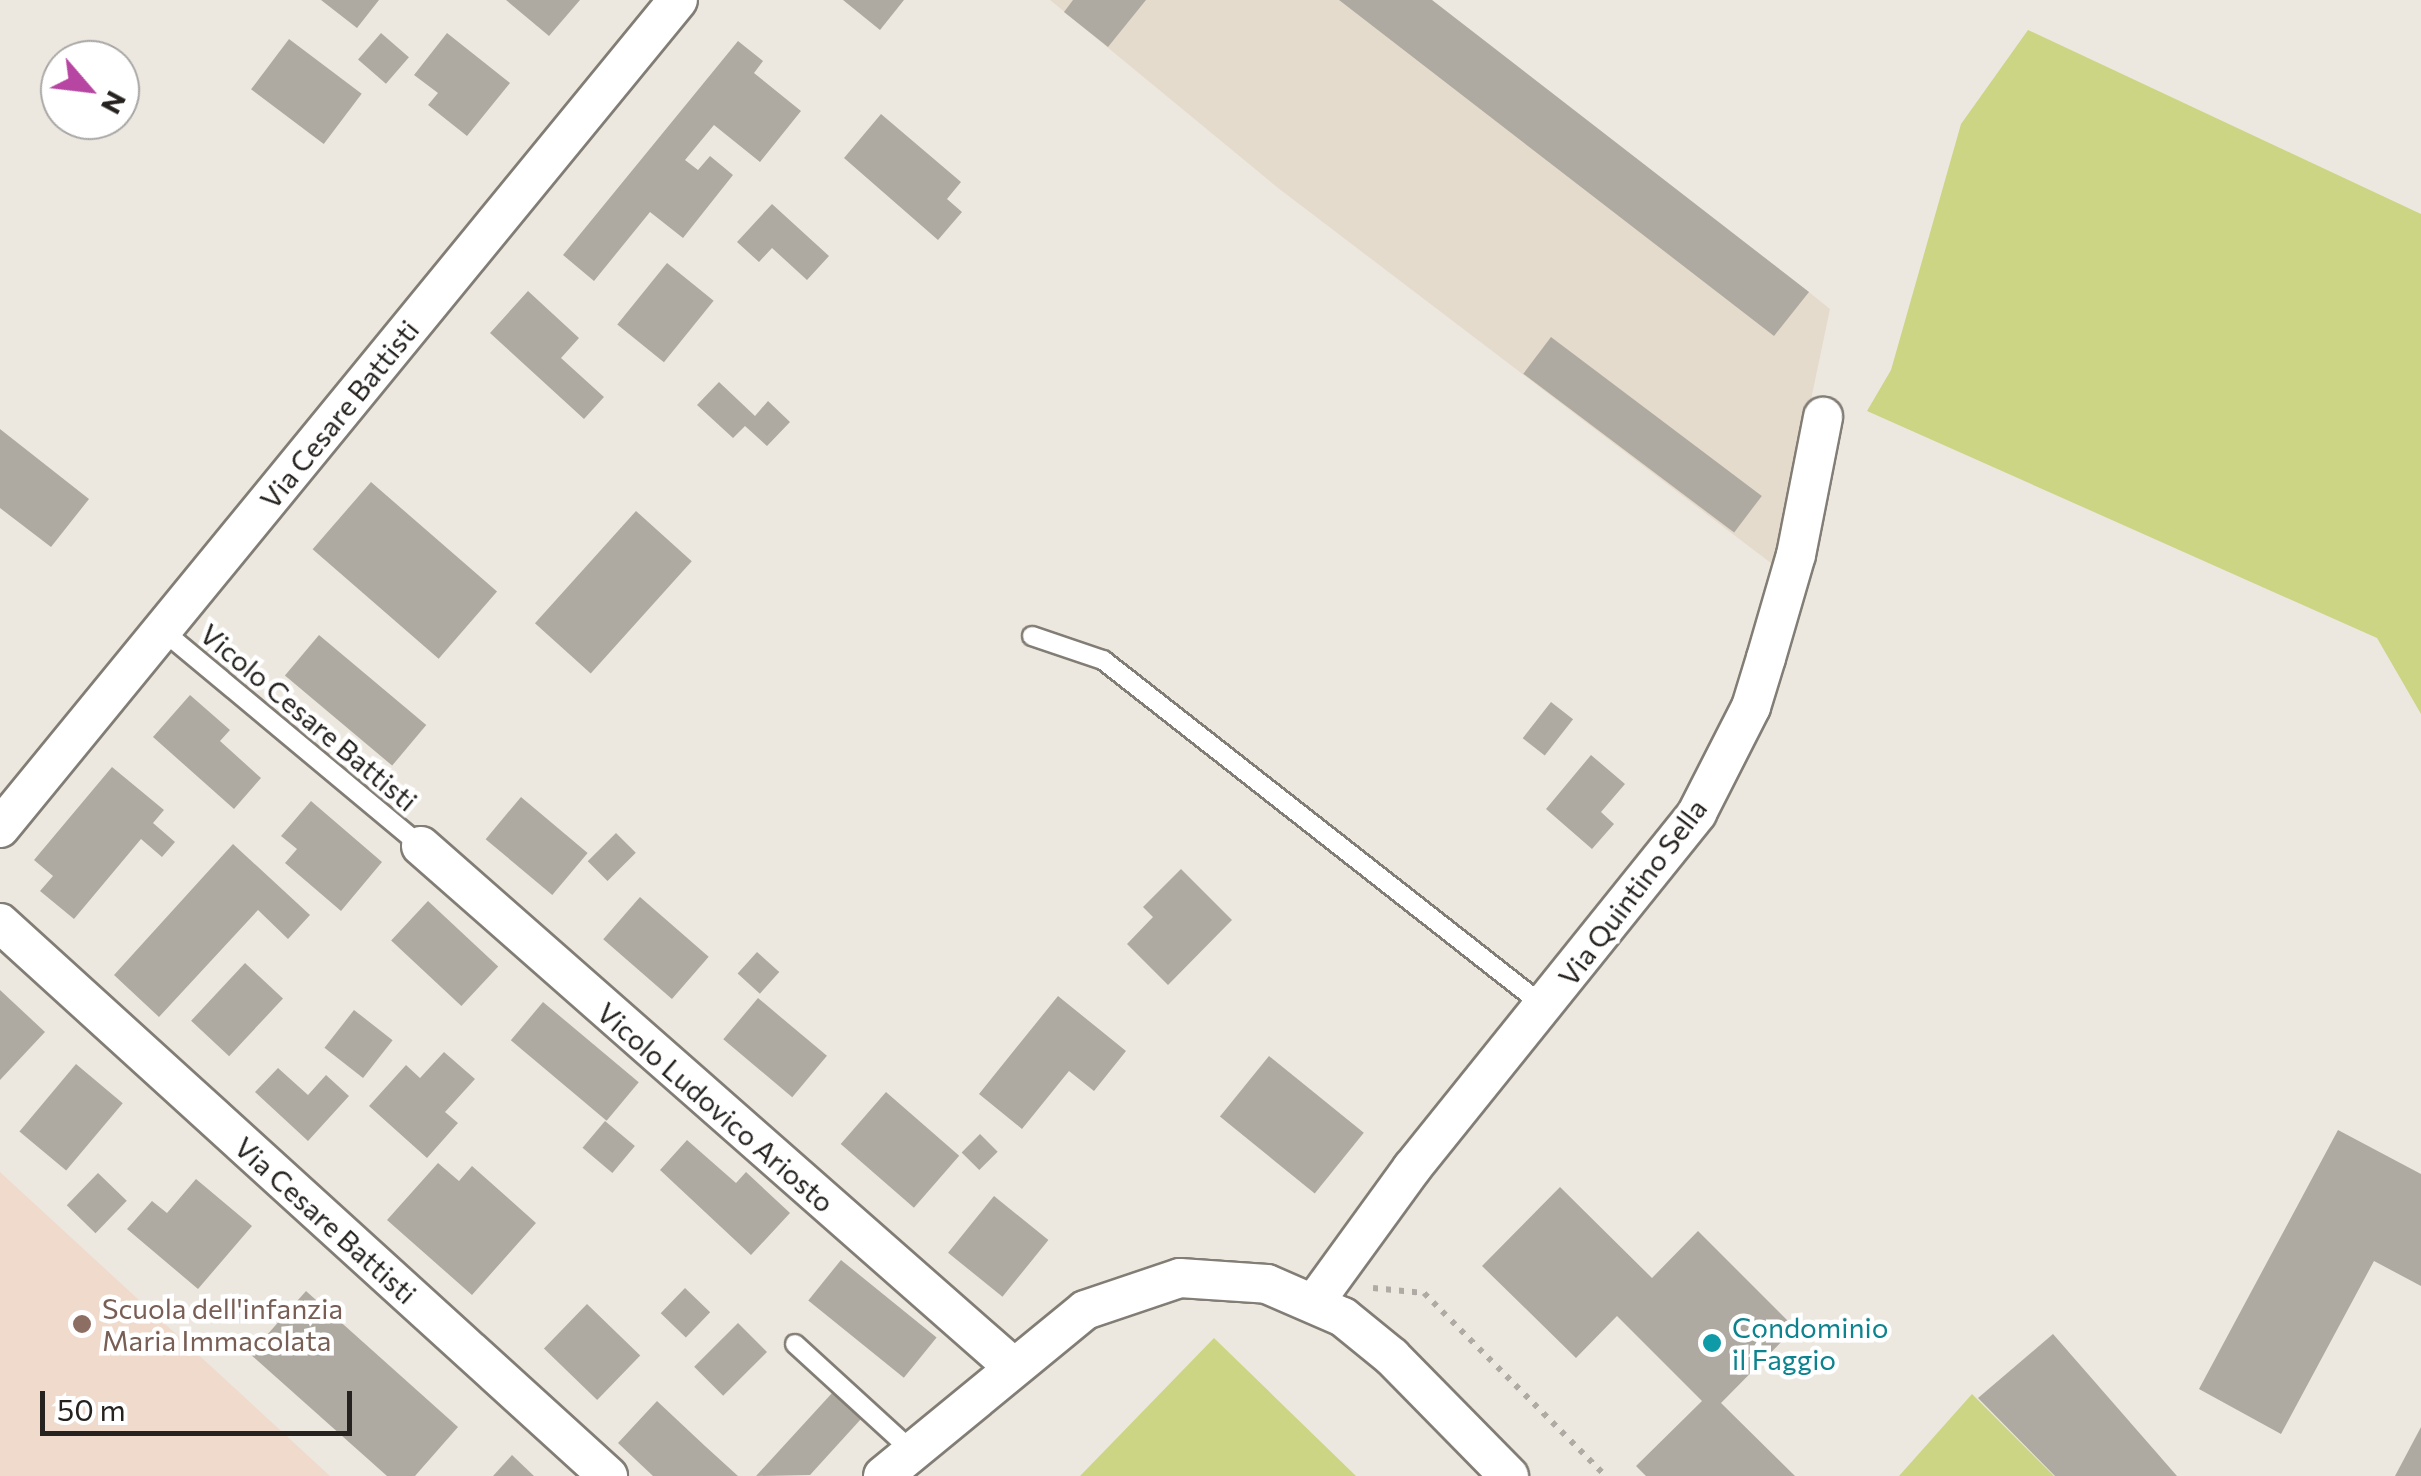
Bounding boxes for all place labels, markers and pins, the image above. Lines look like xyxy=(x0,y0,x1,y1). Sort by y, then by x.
place label: Scuola dell'infanzia Maria Immacolata xyxy=(102,1291,343,1357)
place label: Condominio il Faggio xyxy=(1732,1310,1888,1376)
marker: Scuola dell'infanzia Maria Immacolata xyxy=(71,1313,93,1335)
marker: Condominio il Faggio xyxy=(1701,1332,1723,1354)

